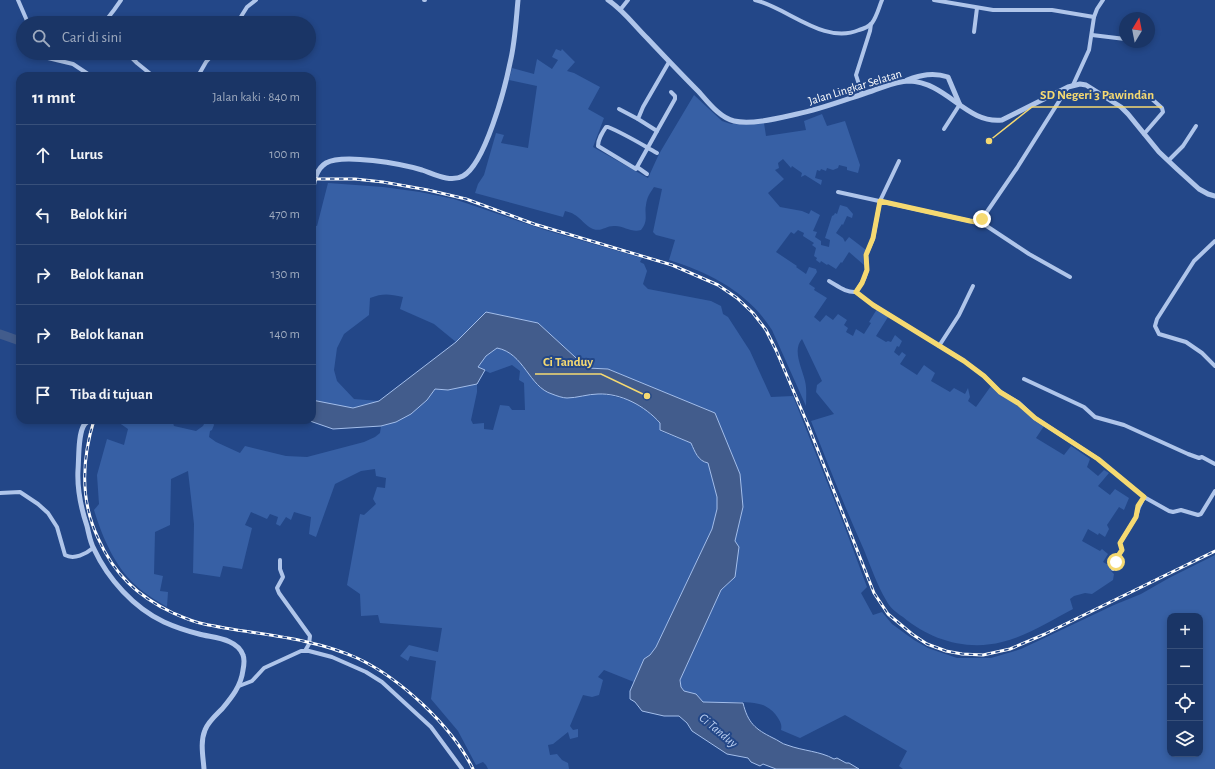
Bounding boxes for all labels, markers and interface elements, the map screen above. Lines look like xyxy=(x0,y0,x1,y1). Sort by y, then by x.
north arrow xyxy=(1119,12,1155,48)
search box xyxy=(16,16,316,60)
icon: search xyxy=(30,27,52,49)
text: Cari di sini xyxy=(62,30,122,45)
street label: Jalan Lingkar Selatan xyxy=(807,67,903,107)
callout: SD Negeri 3 Pawindan xyxy=(1032,82,1162,107)
text: 11 mnt xyxy=(32,89,75,106)
text: SD Negeri 3 Pawindan xyxy=(1040,89,1154,102)
text: Jalan kaki · 840 m xyxy=(212,91,300,104)
icon: ahead xyxy=(32,144,54,166)
text: Lurus xyxy=(70,147,103,162)
text: 100 m xyxy=(269,148,300,161)
icon: left xyxy=(32,204,54,226)
text: Belok kiri xyxy=(70,207,127,222)
text: 470 m xyxy=(269,208,300,221)
route end xyxy=(973,210,991,228)
icon: right xyxy=(32,264,54,286)
text: Belok kanan xyxy=(70,267,144,282)
text: 130 m xyxy=(271,268,300,281)
icon: right xyxy=(32,324,54,346)
text: Belok kanan xyxy=(70,327,144,342)
text: 140 m xyxy=(270,328,300,341)
callout: Ci Tanduy xyxy=(535,349,601,374)
text: Ci Tanduy xyxy=(543,356,593,369)
icon: arrive xyxy=(32,384,54,406)
text: Tiba di tujuan xyxy=(70,387,153,402)
route start xyxy=(1107,553,1125,571)
map controls xyxy=(1167,613,1203,757)
button: + xyxy=(1167,613,1203,649)
button: − xyxy=(1167,649,1203,685)
button: locate xyxy=(1167,685,1203,721)
water label: Ci Tanduy xyxy=(696,711,740,751)
button: layers xyxy=(1167,721,1203,757)

